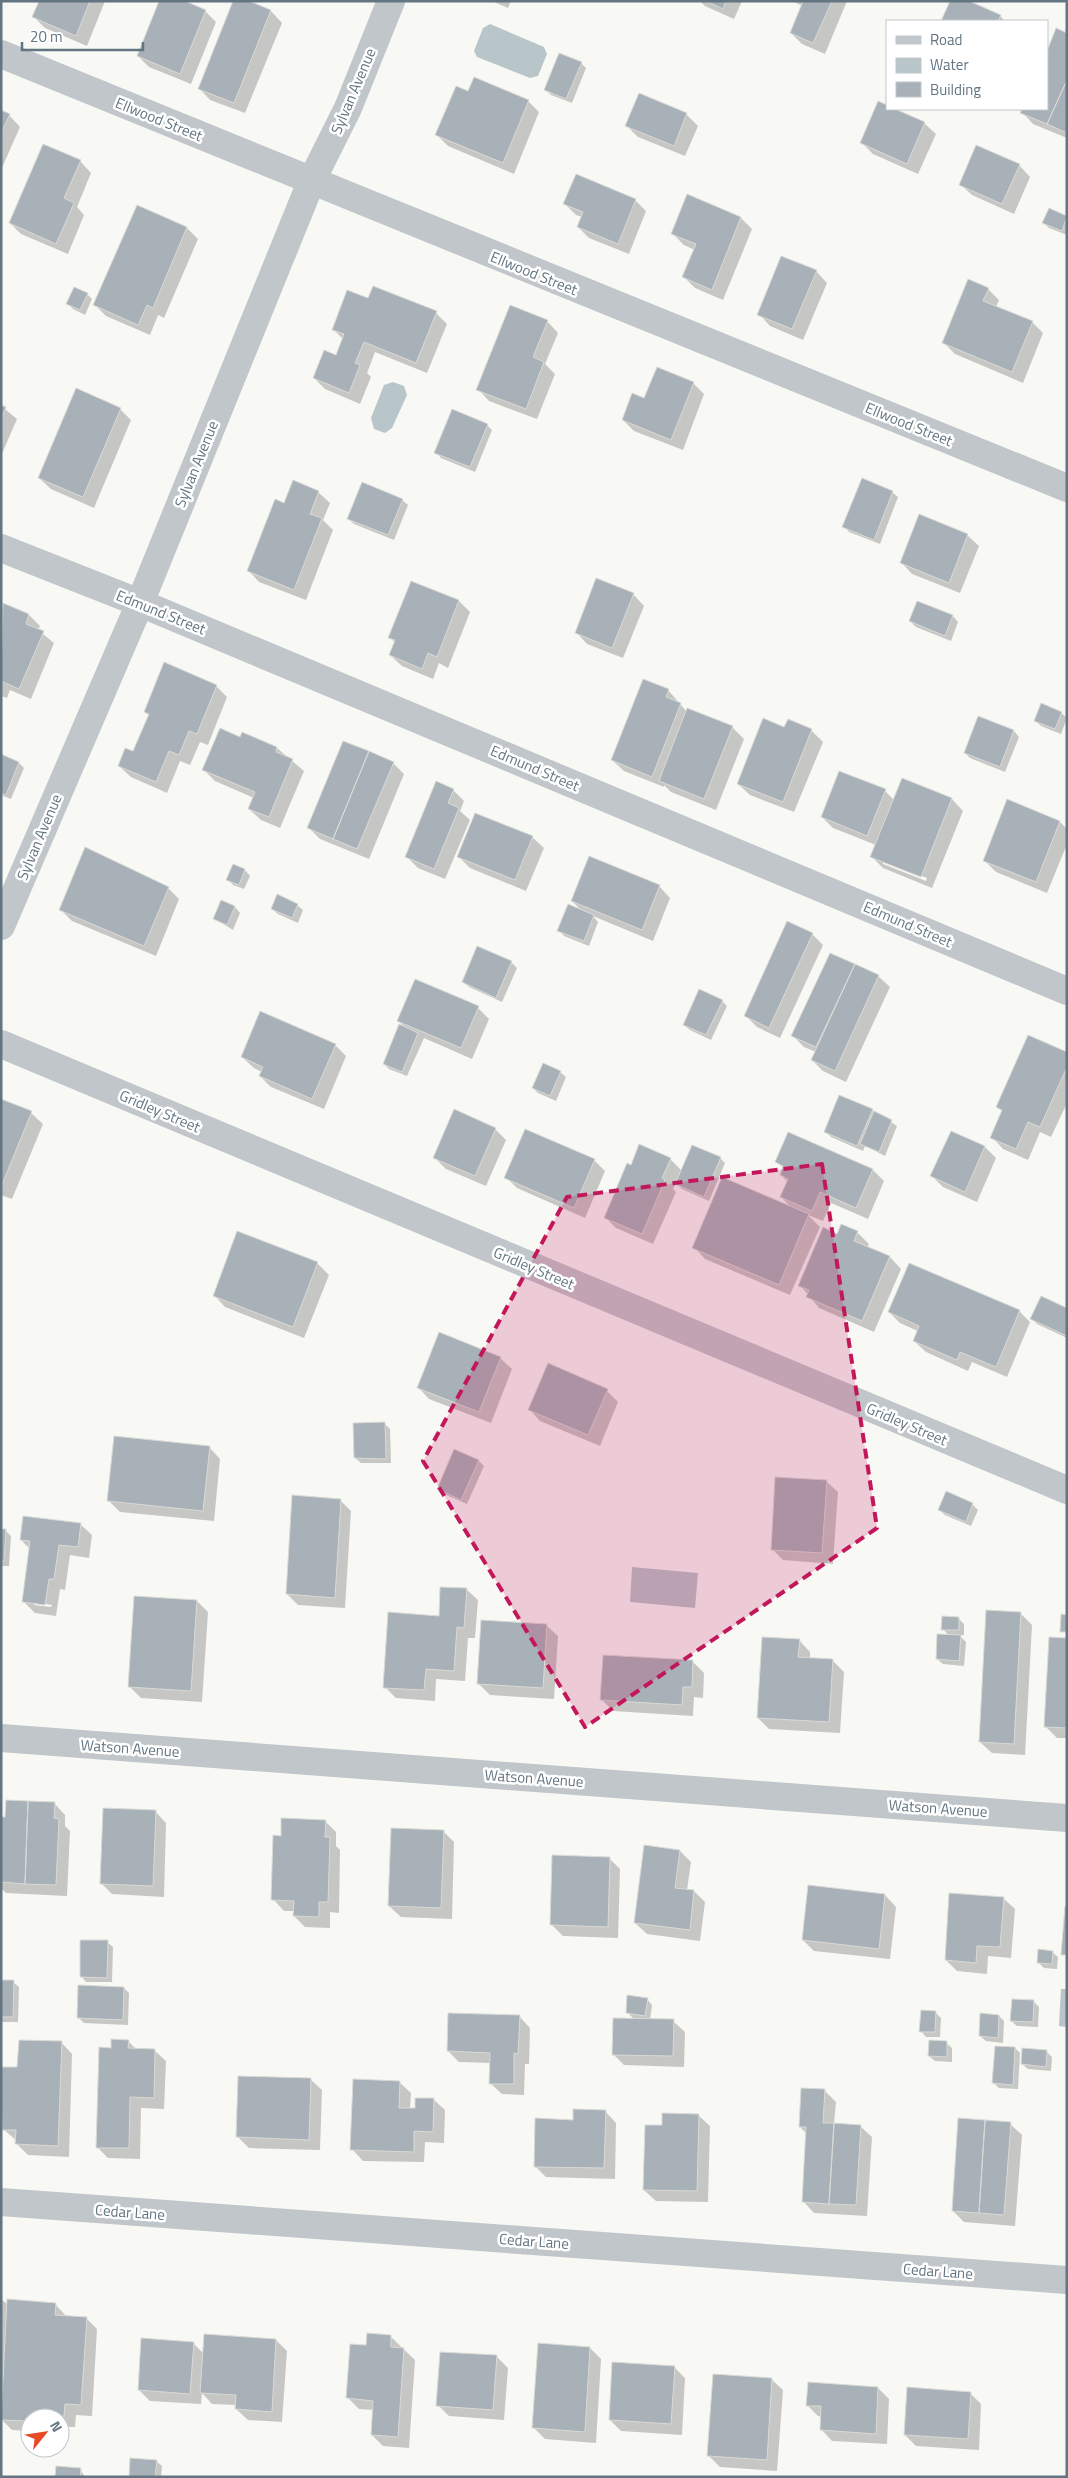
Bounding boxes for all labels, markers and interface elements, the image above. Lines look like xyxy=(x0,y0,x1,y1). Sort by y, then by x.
scale bar xyxy=(22,20,144,52)
legend xyxy=(886,20,1048,110)
text: 20 m xyxy=(30,25,63,48)
text: Road xyxy=(930,28,962,51)
street label: Sylvan Avenue xyxy=(325,44,381,138)
text: Water xyxy=(930,53,969,76)
text: Building xyxy=(930,78,981,101)
street label: Ellwood Street xyxy=(112,91,207,147)
street label: Ellwood Street xyxy=(487,245,582,301)
street label: Ellwood Street xyxy=(862,396,957,452)
street label: Sylvan Avenue xyxy=(168,417,224,511)
street label: Edmund Street xyxy=(113,584,210,641)
street label: Edmund Street xyxy=(487,739,584,797)
street label: Sylvan Avenue xyxy=(11,790,67,884)
street label: Edmund Street xyxy=(860,895,957,953)
street label: Gridley Street xyxy=(116,1084,205,1139)
street label: Gridley Street xyxy=(490,1241,579,1296)
street label: Gridley Street xyxy=(863,1397,952,1452)
street label: Watson Avenue xyxy=(80,1733,180,1763)
street label: Watson Avenue xyxy=(484,1763,584,1793)
street label: Watson Avenue xyxy=(888,1793,988,1823)
street label: Cedar Lane xyxy=(94,2198,166,2226)
street label: Cedar Lane xyxy=(498,2227,570,2255)
street label: Cedar Lane xyxy=(902,2257,974,2285)
north arrow xyxy=(20,2408,70,2458)
text: N xyxy=(45,2417,68,2436)

